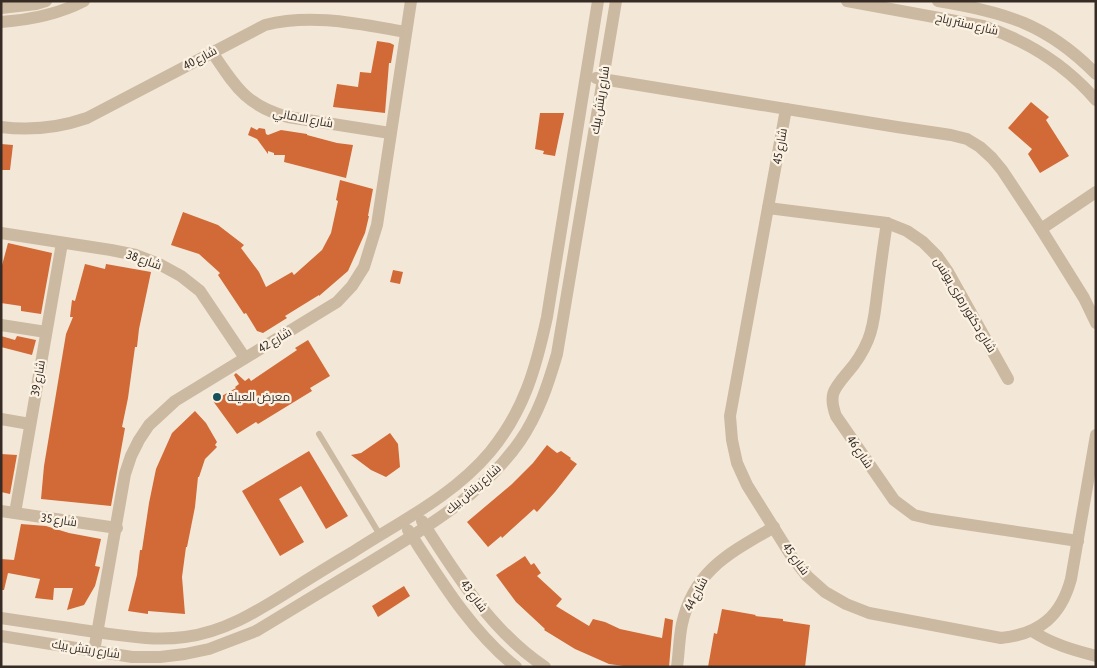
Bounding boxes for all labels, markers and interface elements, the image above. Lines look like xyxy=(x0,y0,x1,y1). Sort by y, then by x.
street label: شارع سنتر رباح xyxy=(934,10,1000,39)
street label: شارع 40 xyxy=(181,43,220,74)
street label: شارع ريتش بيك xyxy=(588,65,613,135)
street label: شارع الاماني xyxy=(271,105,334,134)
street label: شارع 45 xyxy=(770,127,791,165)
street label: شارع 38 xyxy=(124,247,163,273)
street label: شارع دكتور رمزى يونس xyxy=(930,255,999,356)
street label: شارع 42 xyxy=(256,325,295,356)
street label: شارع 39 xyxy=(28,359,49,397)
place label: معرض العيلة xyxy=(227,390,290,404)
marker: معرض العيلة xyxy=(211,391,223,403)
street label: شارع 46 xyxy=(843,433,876,472)
street label: شارع ريتش بيك xyxy=(442,461,504,518)
street label: شارع 35 xyxy=(40,511,78,530)
street label: شارع 45 xyxy=(779,540,812,578)
street label: شارع 44 xyxy=(681,575,712,614)
street label: شارع 43 xyxy=(457,577,490,615)
street label: شارع ريتش بيك xyxy=(51,637,121,662)

